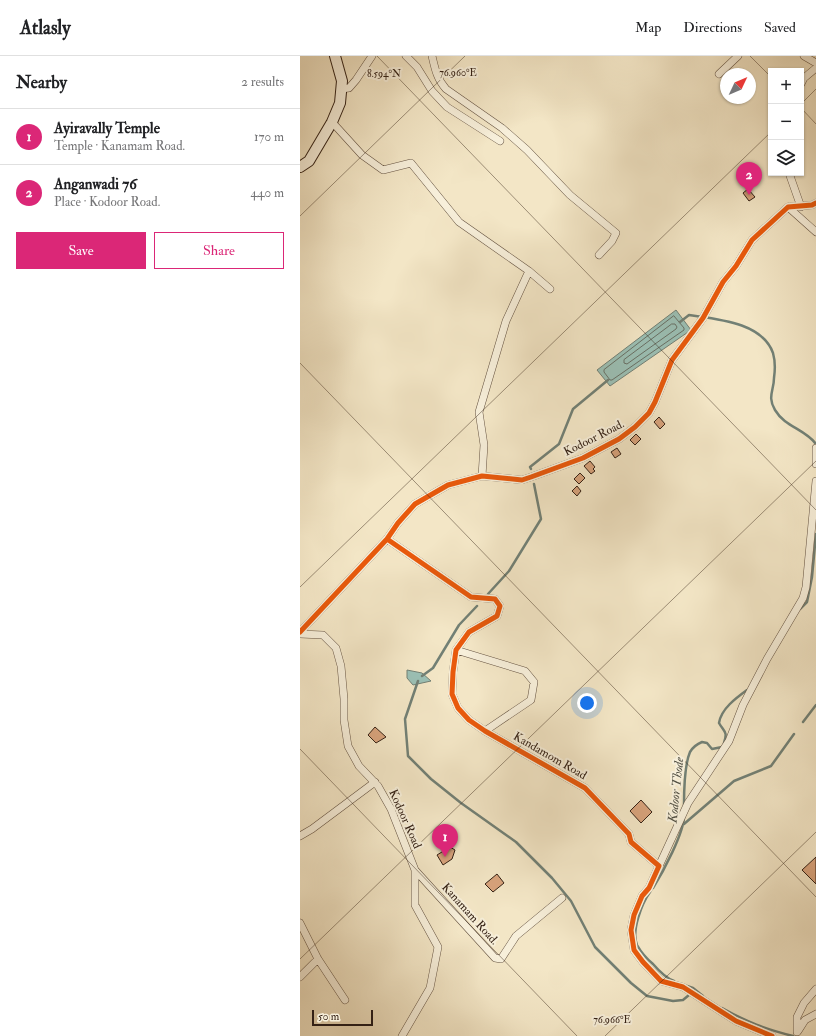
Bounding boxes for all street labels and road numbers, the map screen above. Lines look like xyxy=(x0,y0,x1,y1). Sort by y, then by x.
street label: Kodoor Road. xyxy=(561,416,627,460)
street label: Kandamom Road xyxy=(511,729,589,783)
street label: Kodoor Road xyxy=(385,787,425,851)
street label: Kanamam Road. xyxy=(438,880,502,948)

